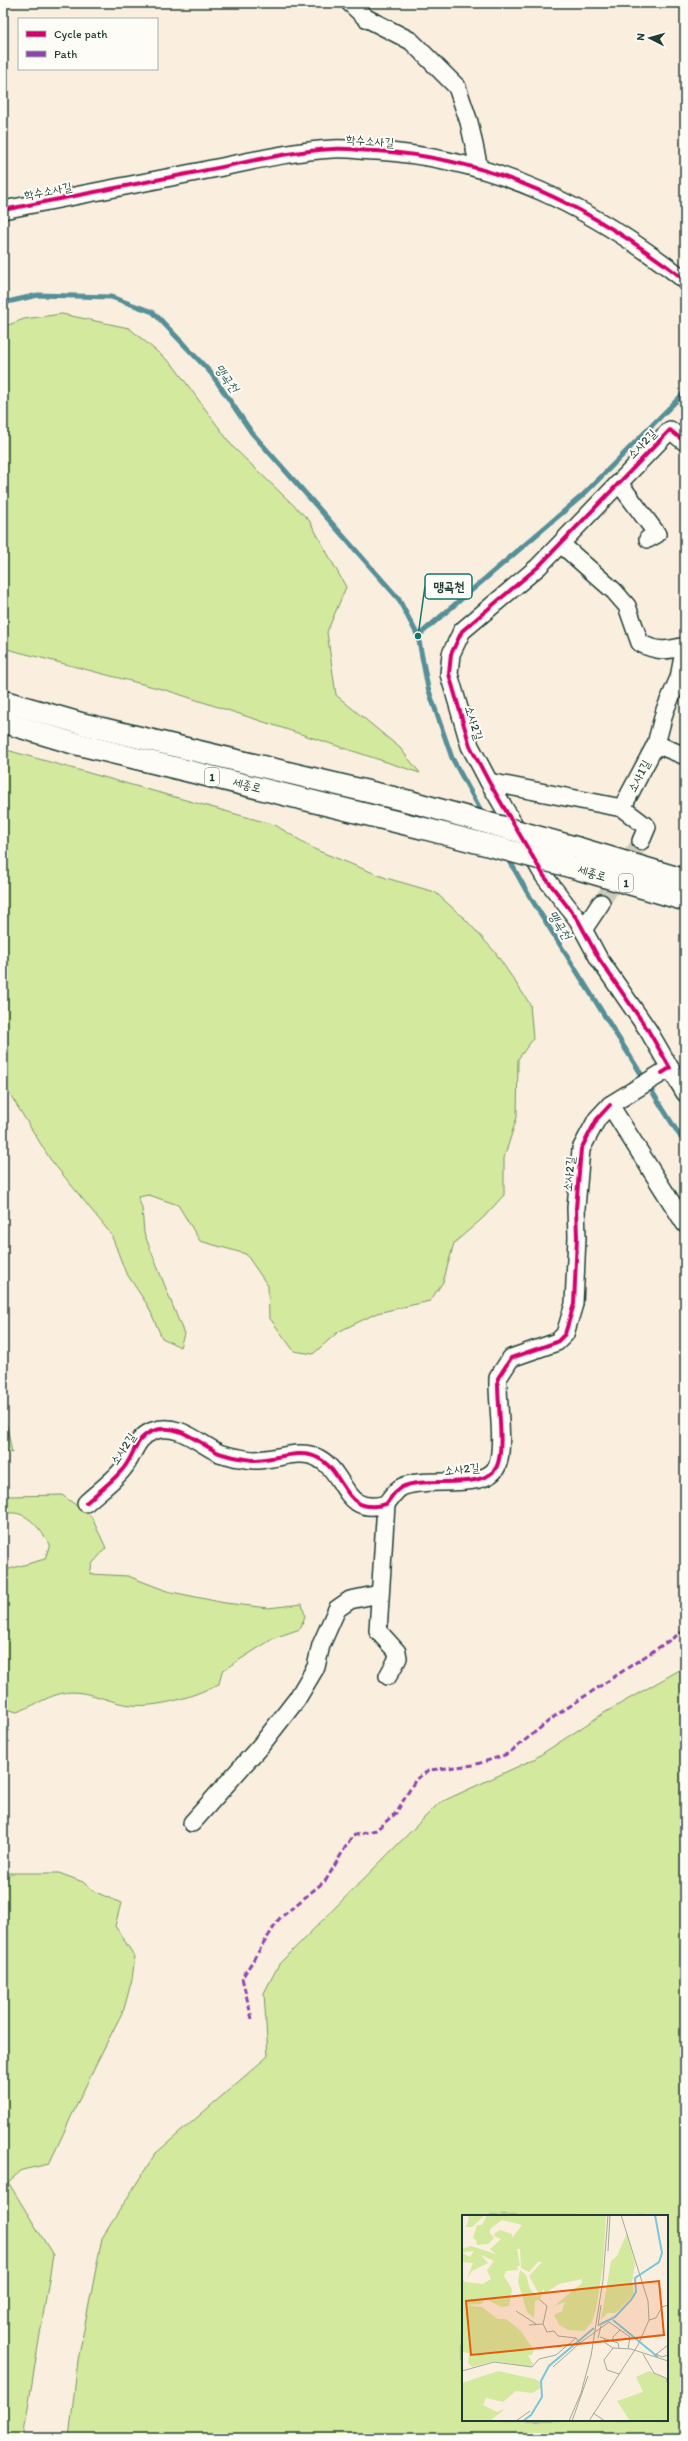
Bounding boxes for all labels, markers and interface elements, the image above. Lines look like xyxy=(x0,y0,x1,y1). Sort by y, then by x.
legend xyxy=(18,18,158,70)
north arrow xyxy=(630,18,670,58)
text: Cycle path xyxy=(54,27,108,41)
text: N xyxy=(634,33,647,41)
text: Path xyxy=(54,47,77,61)
street label: 학수소사길 xyxy=(345,132,395,150)
street label: 학수소사길 xyxy=(23,179,73,202)
water label: 맹곡천 xyxy=(212,361,243,396)
street label: 소사2길 xyxy=(625,426,660,462)
callout: 맹곡천 xyxy=(425,574,472,599)
text: 맹곡천 xyxy=(433,579,465,594)
street label: 소사2길 xyxy=(462,704,486,742)
street label: 소사1길 xyxy=(625,757,653,795)
road number: 1 xyxy=(205,768,219,786)
street label: 세종로 xyxy=(231,775,263,795)
street label: 세종로 xyxy=(576,862,608,884)
road number: 1 xyxy=(619,874,633,892)
water label: 맹곡천 xyxy=(545,908,575,944)
street label: 소사2길 xyxy=(560,1155,578,1192)
street label: 소사2길 xyxy=(107,1430,139,1468)
street label: 소사2길 xyxy=(444,1460,481,1478)
inset map xyxy=(462,2215,668,2421)

